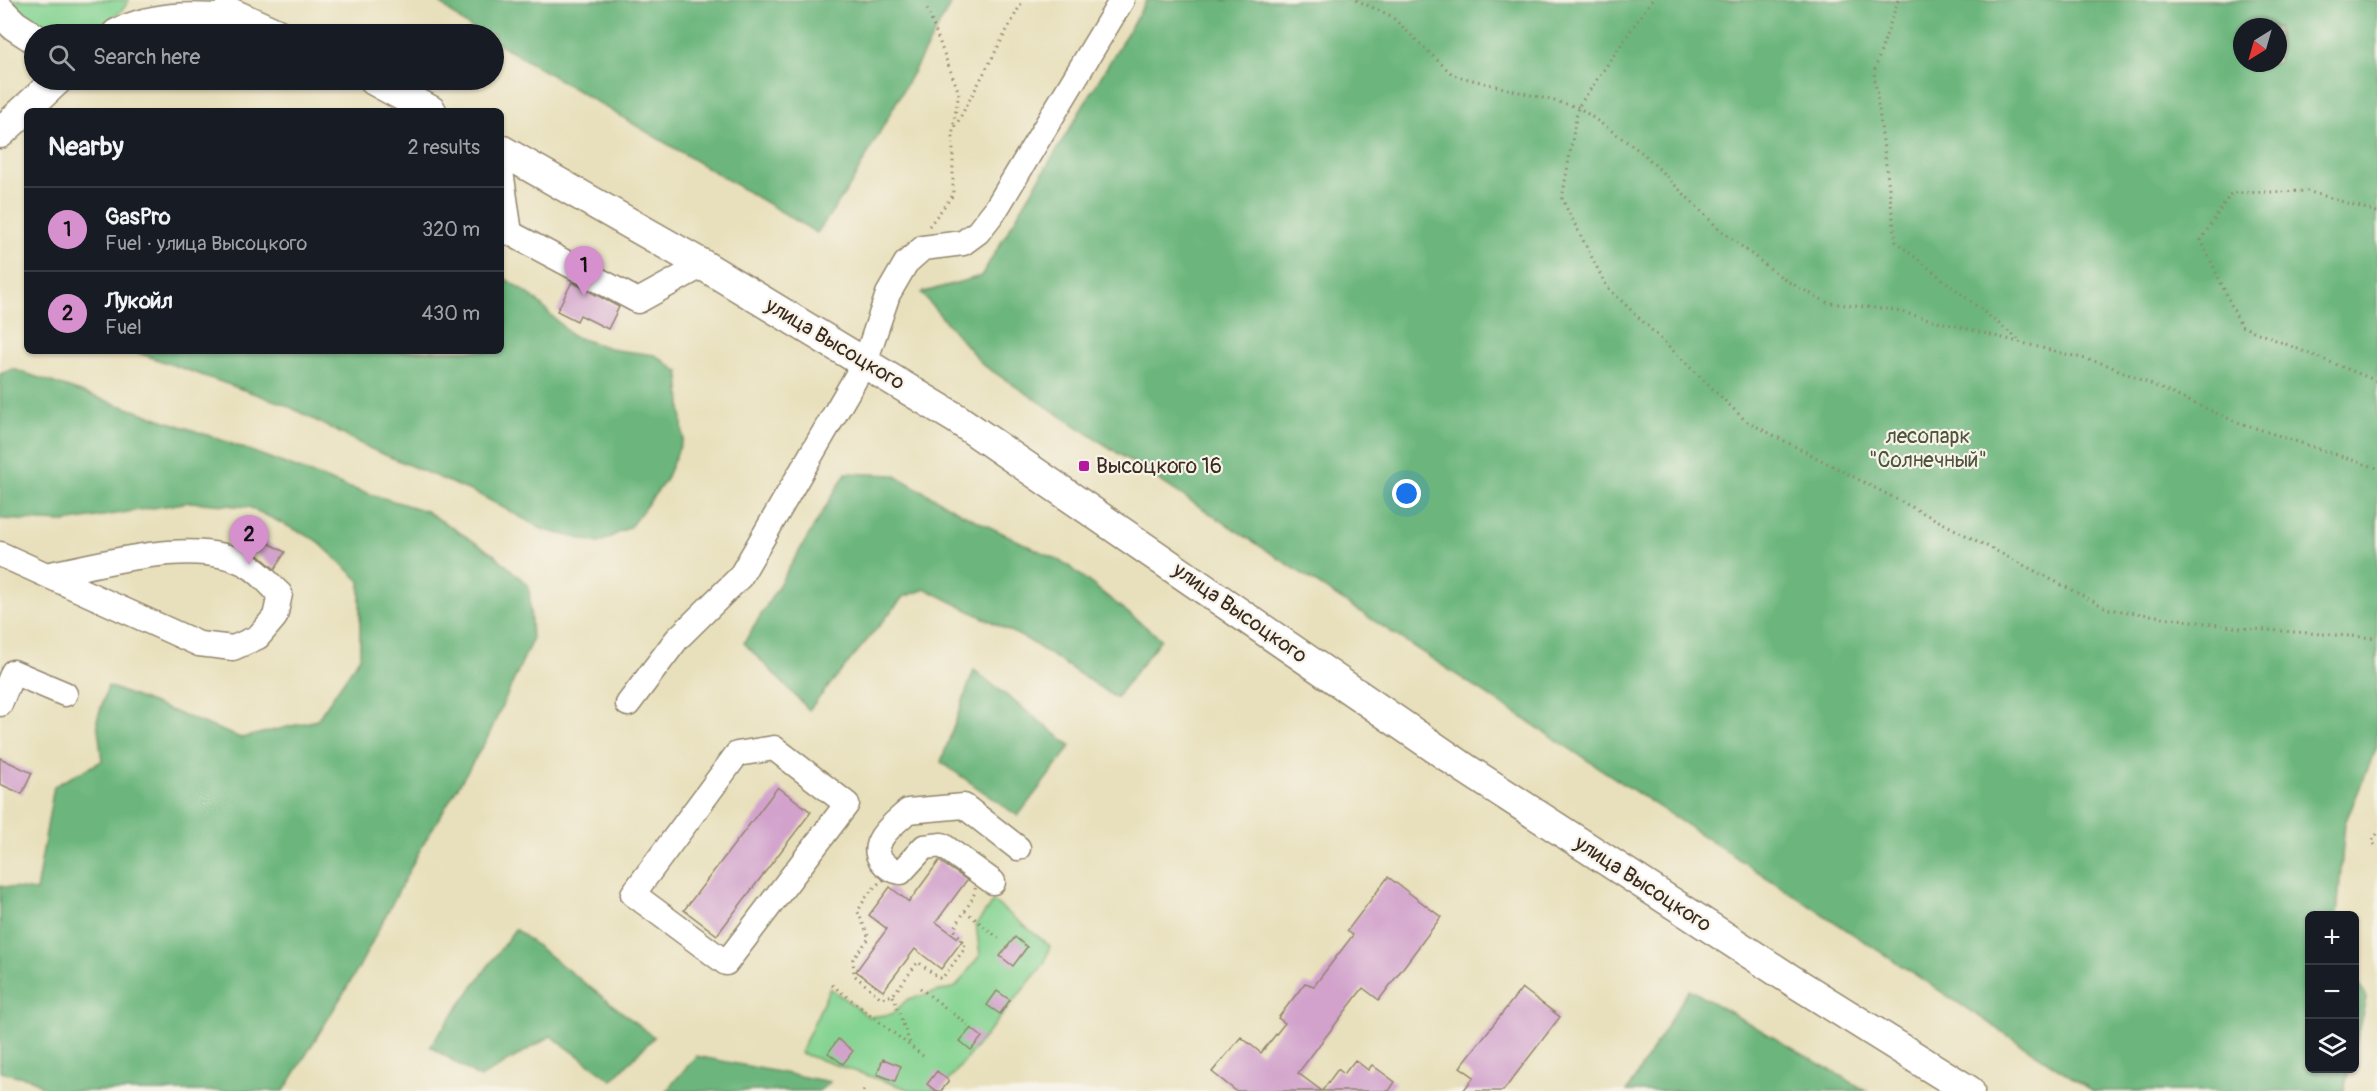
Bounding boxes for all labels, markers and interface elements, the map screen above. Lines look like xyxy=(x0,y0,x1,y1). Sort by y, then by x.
north arrow xyxy=(2233,18,2287,72)
search box xyxy=(24,24,504,90)
icon: search xyxy=(45,41,78,74)
text: Search here xyxy=(93,43,200,71)
text: Nearby xyxy=(48,131,124,163)
text: 2 results xyxy=(408,135,480,160)
text: GasPro xyxy=(105,203,171,231)
text: 1 xyxy=(64,217,71,242)
text: 320 m xyxy=(422,217,480,242)
text: Fuel · улица Высоцкого xyxy=(105,231,307,256)
pin: 1 xyxy=(564,246,604,296)
text: Лукойл xyxy=(105,287,173,315)
street label: улица Высоцкого xyxy=(760,291,910,396)
text: 2 xyxy=(62,301,73,326)
text: 430 m xyxy=(421,301,480,326)
text: Fuel xyxy=(105,315,142,340)
park label: лесопарк "Солнечный" xyxy=(1869,423,1987,474)
place label: Высоцкого 16 xyxy=(1096,453,1222,480)
marker: Высоцкого 16 xyxy=(1077,459,1091,473)
your location xyxy=(1392,479,1421,508)
pin: 2 xyxy=(230,516,268,565)
street label: улица Высоцкого xyxy=(1167,556,1312,669)
street label: улица Высоцкого xyxy=(1569,829,1717,938)
map controls xyxy=(2305,911,2359,1073)
button: + xyxy=(2305,911,2359,965)
button: − xyxy=(2305,965,2359,1019)
button: layers xyxy=(2305,1019,2359,1073)

